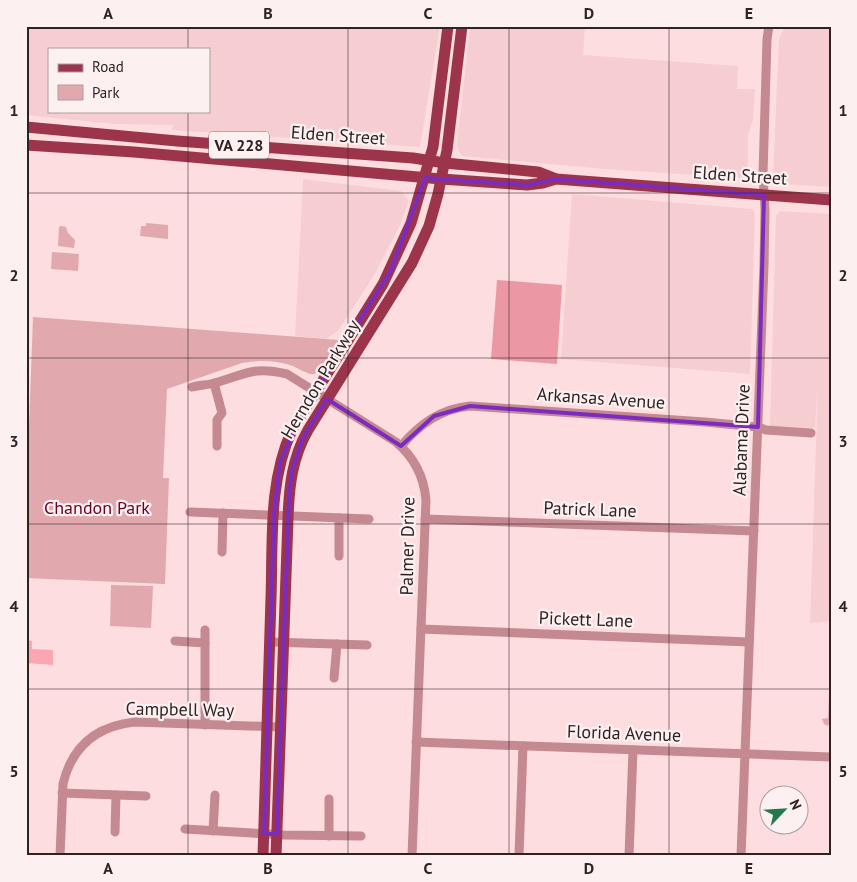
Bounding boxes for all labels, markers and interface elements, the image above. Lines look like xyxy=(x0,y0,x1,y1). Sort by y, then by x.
text: A xyxy=(103,3,113,23)
text: B xyxy=(263,3,273,23)
text: C xyxy=(424,3,433,23)
text: D xyxy=(584,3,594,23)
text: E xyxy=(745,3,753,23)
legend xyxy=(48,48,210,112)
text: Road xyxy=(92,57,124,76)
text: Park xyxy=(92,83,120,102)
text: 1 xyxy=(9,100,19,120)
text: 1 xyxy=(838,100,848,120)
street label: Elden Street xyxy=(290,120,386,150)
road number: VA 228 xyxy=(209,132,269,158)
street label: Elden Street xyxy=(692,160,788,190)
text: 2 xyxy=(9,265,19,285)
text: 2 xyxy=(838,265,848,285)
street label: Herndon Parkway xyxy=(275,315,365,443)
street label: Arkansas Avenue xyxy=(536,382,666,414)
street label: Alabama Drive xyxy=(728,384,754,496)
text: 3 xyxy=(9,431,19,451)
text: 3 xyxy=(838,431,848,451)
park label: Chandon Park xyxy=(44,496,150,519)
street label: Palmer Drive xyxy=(395,496,419,596)
street label: Patrick Lane xyxy=(543,496,637,522)
text: 4 xyxy=(9,596,19,616)
text: 4 xyxy=(838,596,848,616)
street label: Pickett Lane xyxy=(538,606,634,632)
street label: Campbell Way xyxy=(126,697,235,721)
street label: Florida Avenue xyxy=(567,720,681,746)
text: 5 xyxy=(9,761,19,781)
text: 5 xyxy=(838,761,848,781)
north arrow xyxy=(760,784,810,834)
text: N xyxy=(786,797,806,812)
text: A xyxy=(103,858,113,878)
text: B xyxy=(263,858,273,878)
text: C xyxy=(424,858,433,878)
text: D xyxy=(584,858,594,878)
text: E xyxy=(745,858,753,878)

